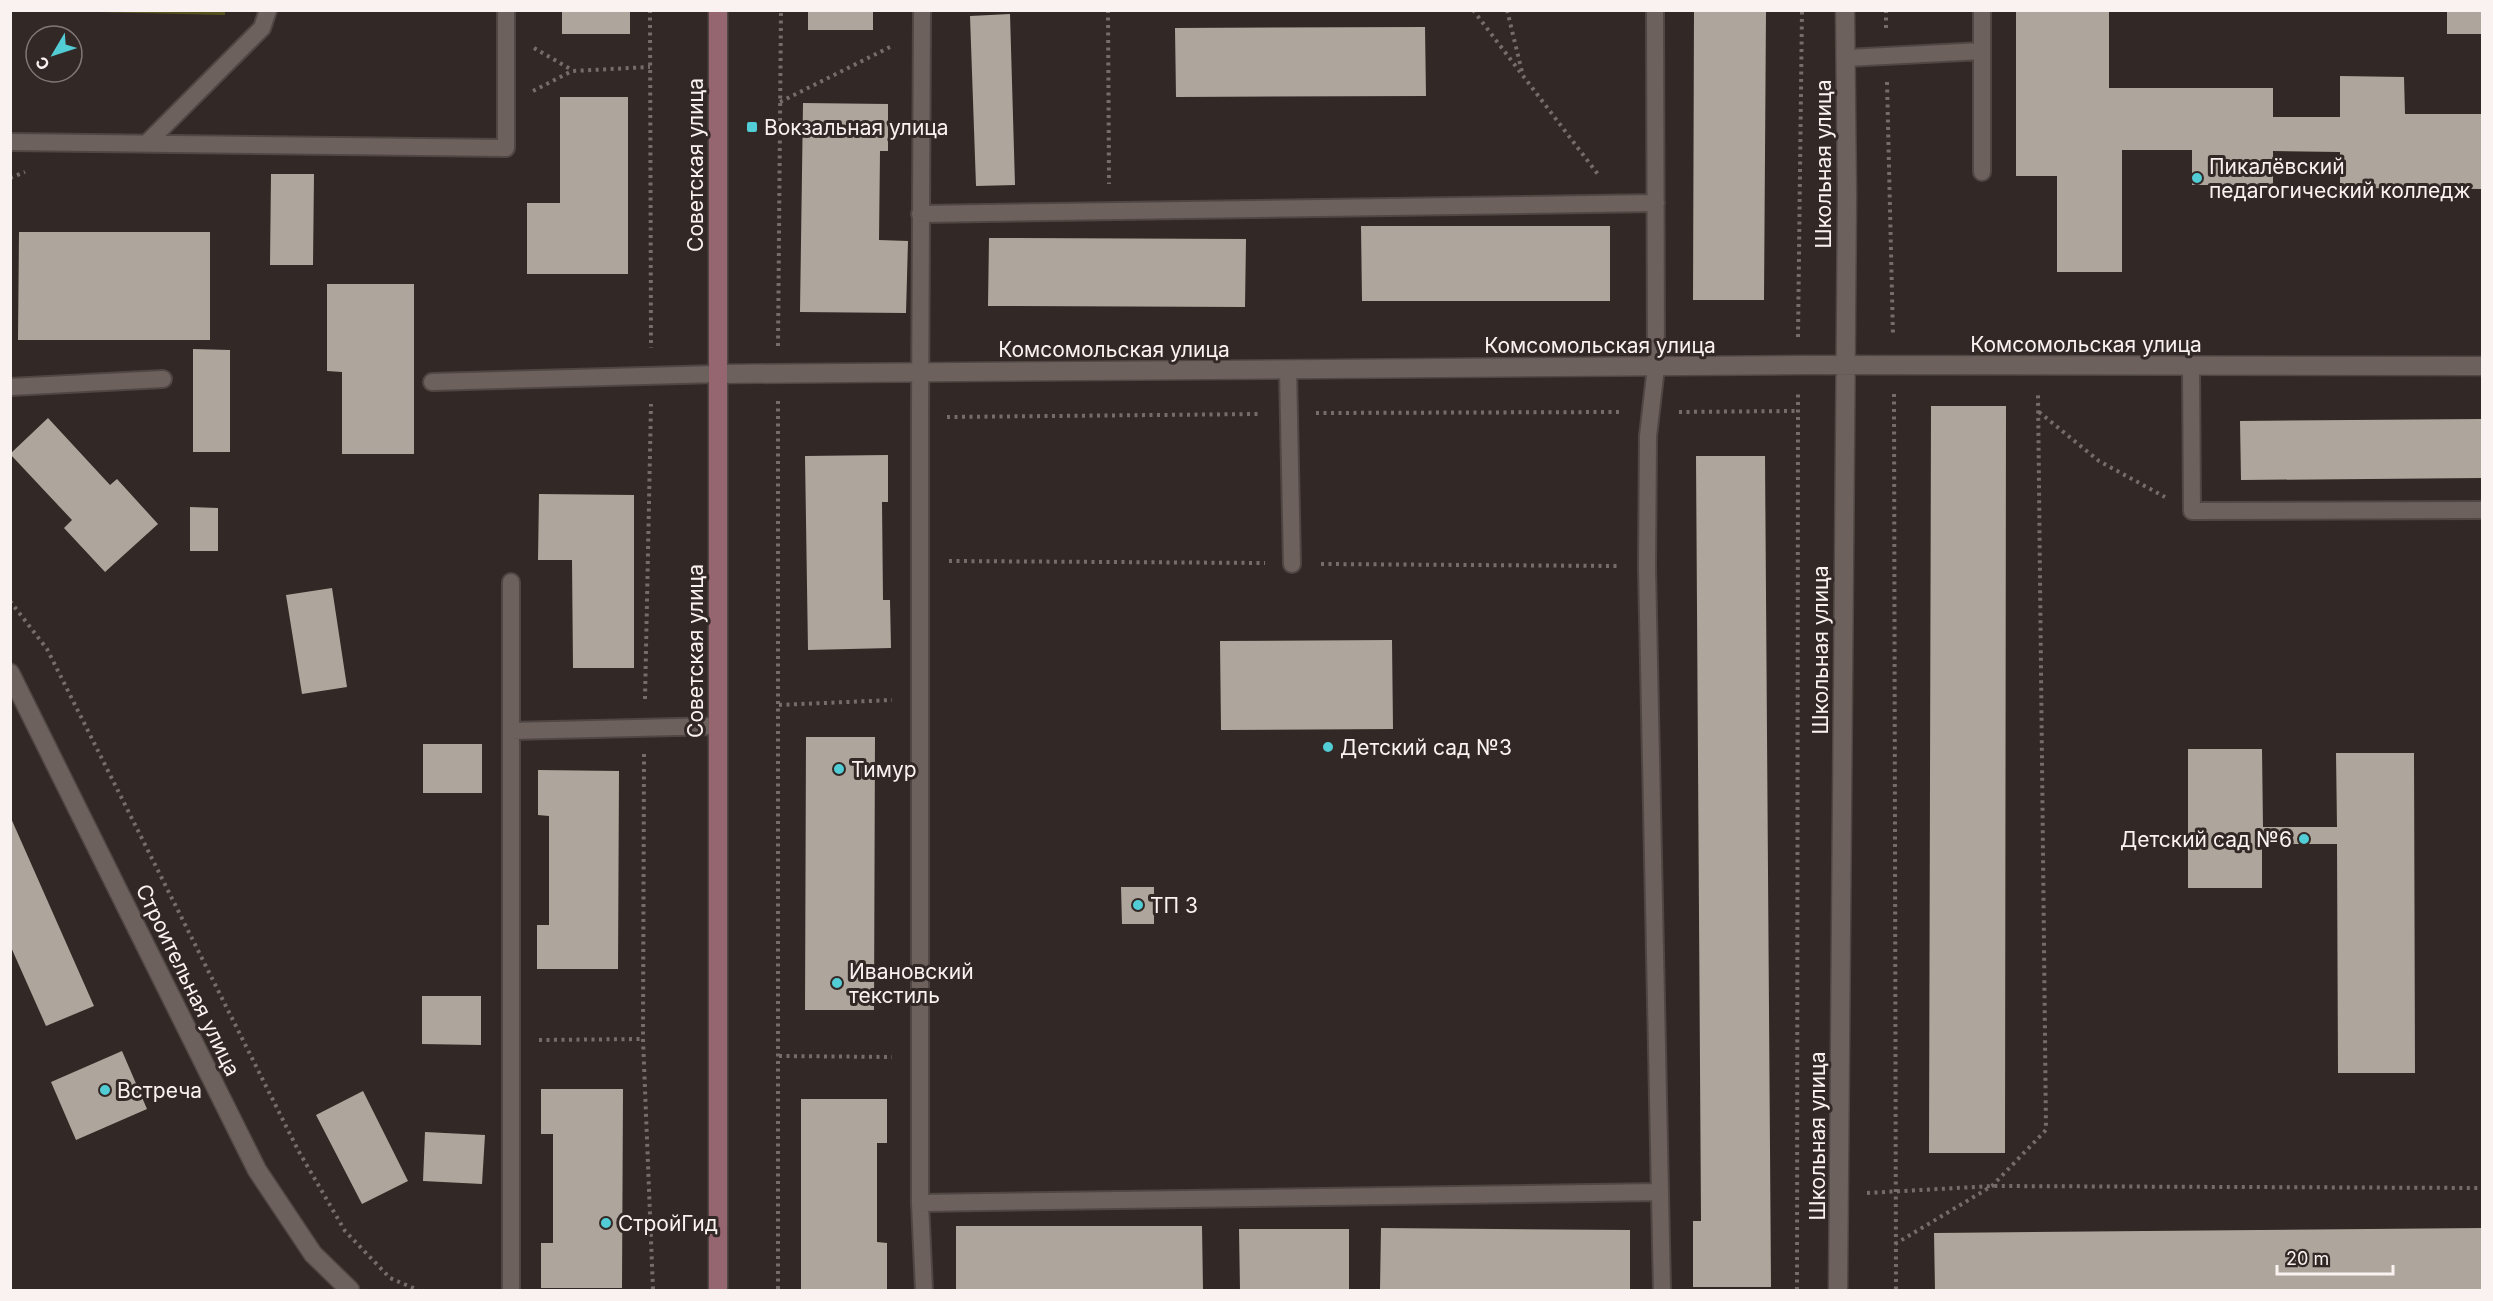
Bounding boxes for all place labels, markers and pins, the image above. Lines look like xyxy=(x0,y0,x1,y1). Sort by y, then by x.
place label: Вокзальная улица xyxy=(764,115,949,140)
marker: Вокзальная улица xyxy=(745,120,759,134)
place label: Пикалёвский педагогический колледж xyxy=(2209,154,2470,203)
marker: Пикалёвский педагогический колледж xyxy=(2190,171,2204,185)
place label: Детский сад №3 xyxy=(1340,735,1512,760)
marker: Детский сад №3 xyxy=(1321,740,1335,754)
place label: Тимур xyxy=(851,757,917,782)
marker: Тимур xyxy=(832,762,846,776)
place label: Детский сад №6 xyxy=(2120,827,2292,852)
marker: Детский сад №6 xyxy=(2297,832,2311,846)
place label: ТП 3 xyxy=(1150,893,1198,918)
marker: ТП 3 xyxy=(1131,898,1145,912)
place label: Ивановский текстиль xyxy=(849,959,974,1008)
marker: Ивановский текстиль xyxy=(830,976,844,990)
place label: Встреча xyxy=(117,1078,202,1103)
marker: Встреча xyxy=(98,1083,112,1097)
place label: СтройГид xyxy=(618,1211,718,1236)
marker: СтройГид xyxy=(599,1216,613,1230)

